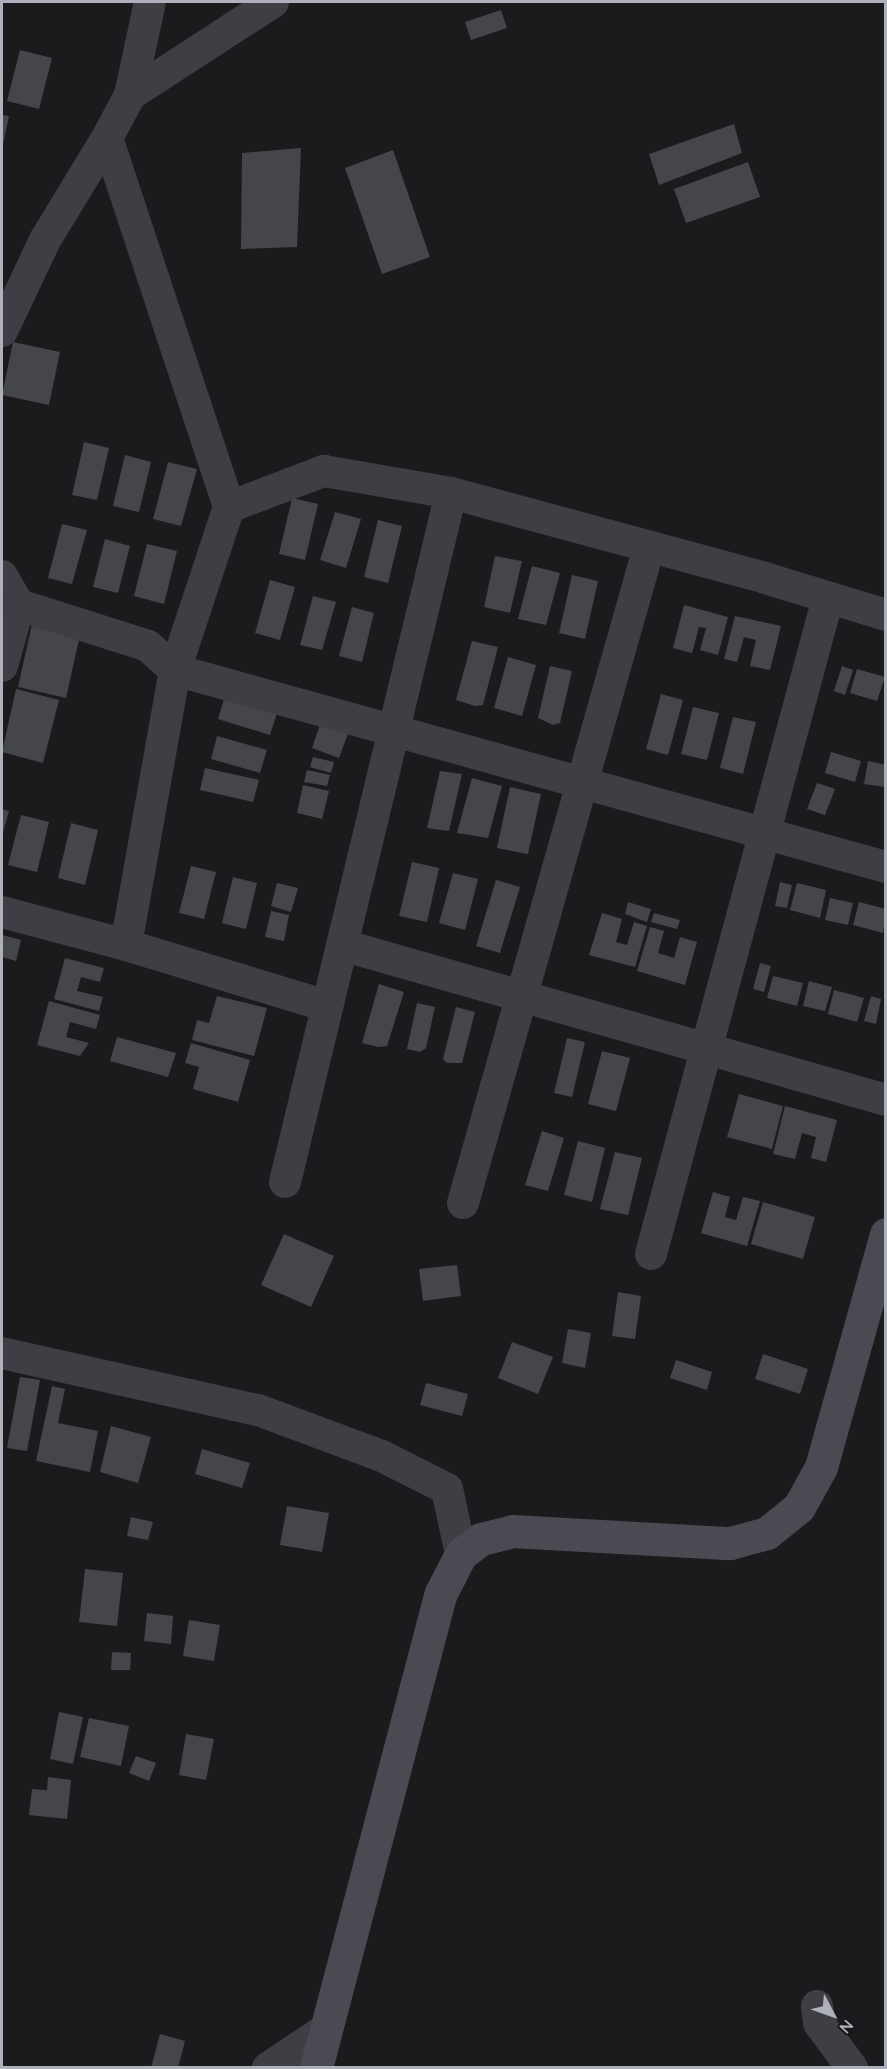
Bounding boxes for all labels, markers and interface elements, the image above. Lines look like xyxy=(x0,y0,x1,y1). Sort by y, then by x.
north arrow xyxy=(803,1985,863,2045)
text: N xyxy=(835,2016,858,2038)

